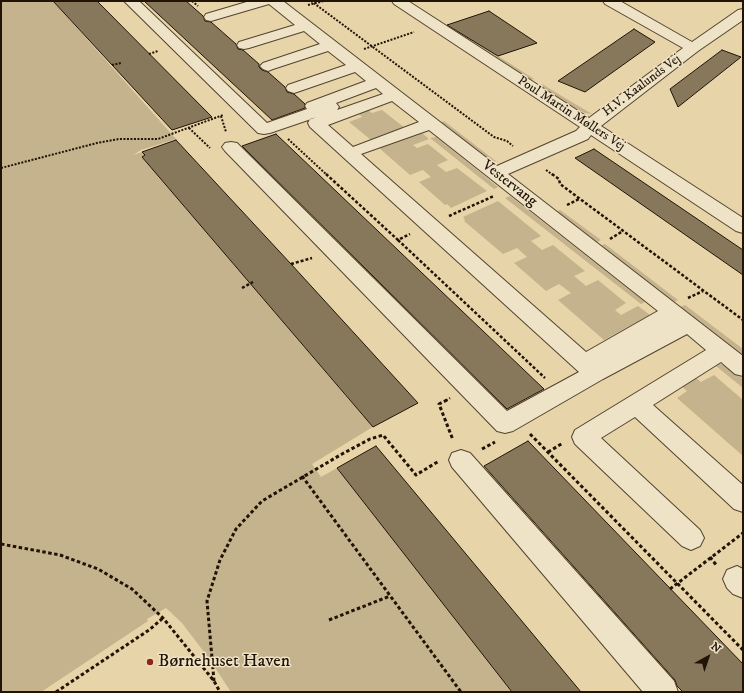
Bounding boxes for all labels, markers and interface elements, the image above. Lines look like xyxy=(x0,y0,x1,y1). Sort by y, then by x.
street label: H.V. Kaalunds Vej xyxy=(600,52,684,120)
street label: Poul Martin Møllers Vej xyxy=(514,73,628,155)
street label: Vestervang xyxy=(478,157,540,211)
north arrow xyxy=(688,637,728,677)
text: N xyxy=(708,640,724,656)
place label: Børnehuset Haven xyxy=(158,651,290,673)
marker: Børnehuset Haven xyxy=(145,657,155,667)

